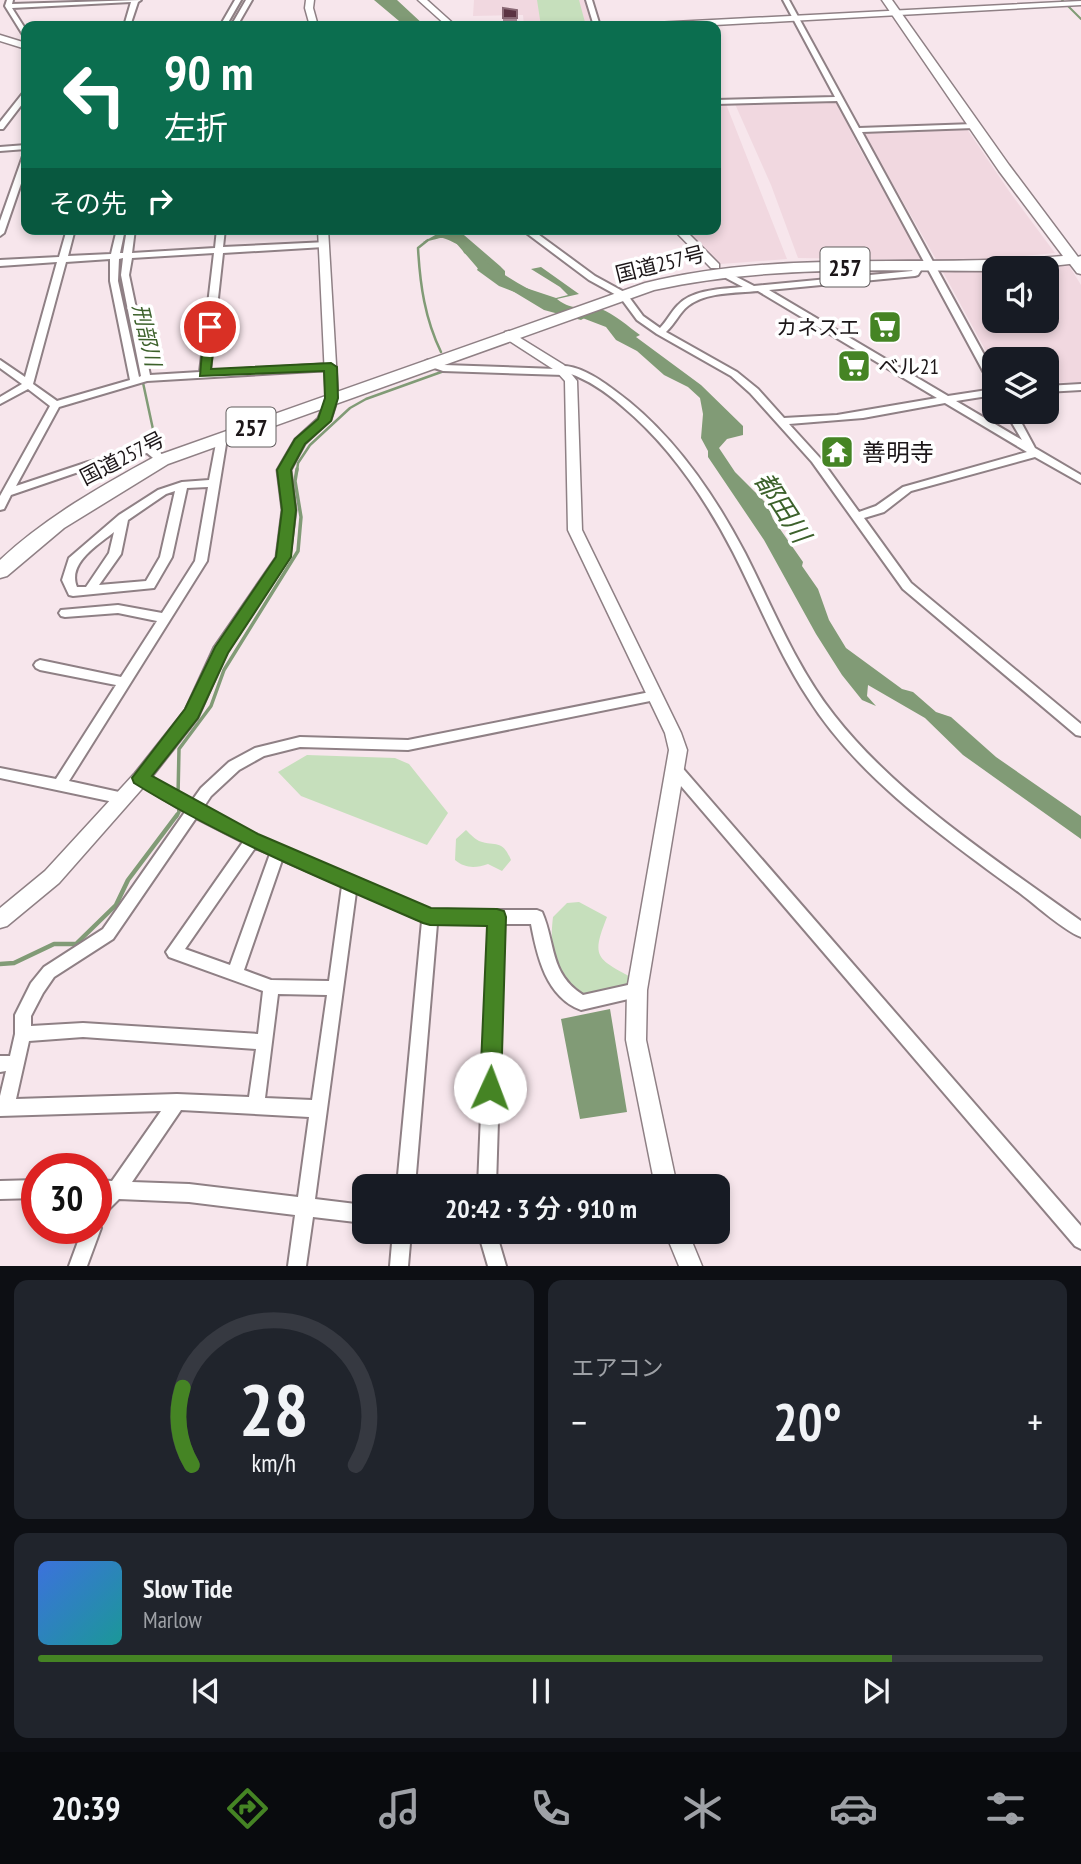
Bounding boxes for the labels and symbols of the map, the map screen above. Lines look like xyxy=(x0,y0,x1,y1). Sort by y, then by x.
street label: 国道257号 xyxy=(612,240,708,288)
road number: 257 xyxy=(820,248,870,286)
pin xyxy=(180,297,240,357)
water label: 刑部川 xyxy=(127,301,168,371)
supermarket icon: カネスエ xyxy=(866,308,904,346)
place label: カネスエ xyxy=(776,314,860,341)
supermarket icon: ベル21 xyxy=(835,347,873,385)
place label: ベル21 xyxy=(878,353,939,380)
road number: 257 xyxy=(226,408,276,446)
street label: 国道257号 xyxy=(75,425,169,491)
temple icon: 善明寺 xyxy=(818,433,856,471)
place label: 善明寺 xyxy=(862,437,934,468)
water label: 都田川 xyxy=(748,465,820,551)
position arrow xyxy=(453,1051,527,1125)
speed limit sign: 30 xyxy=(21,1153,112,1244)

